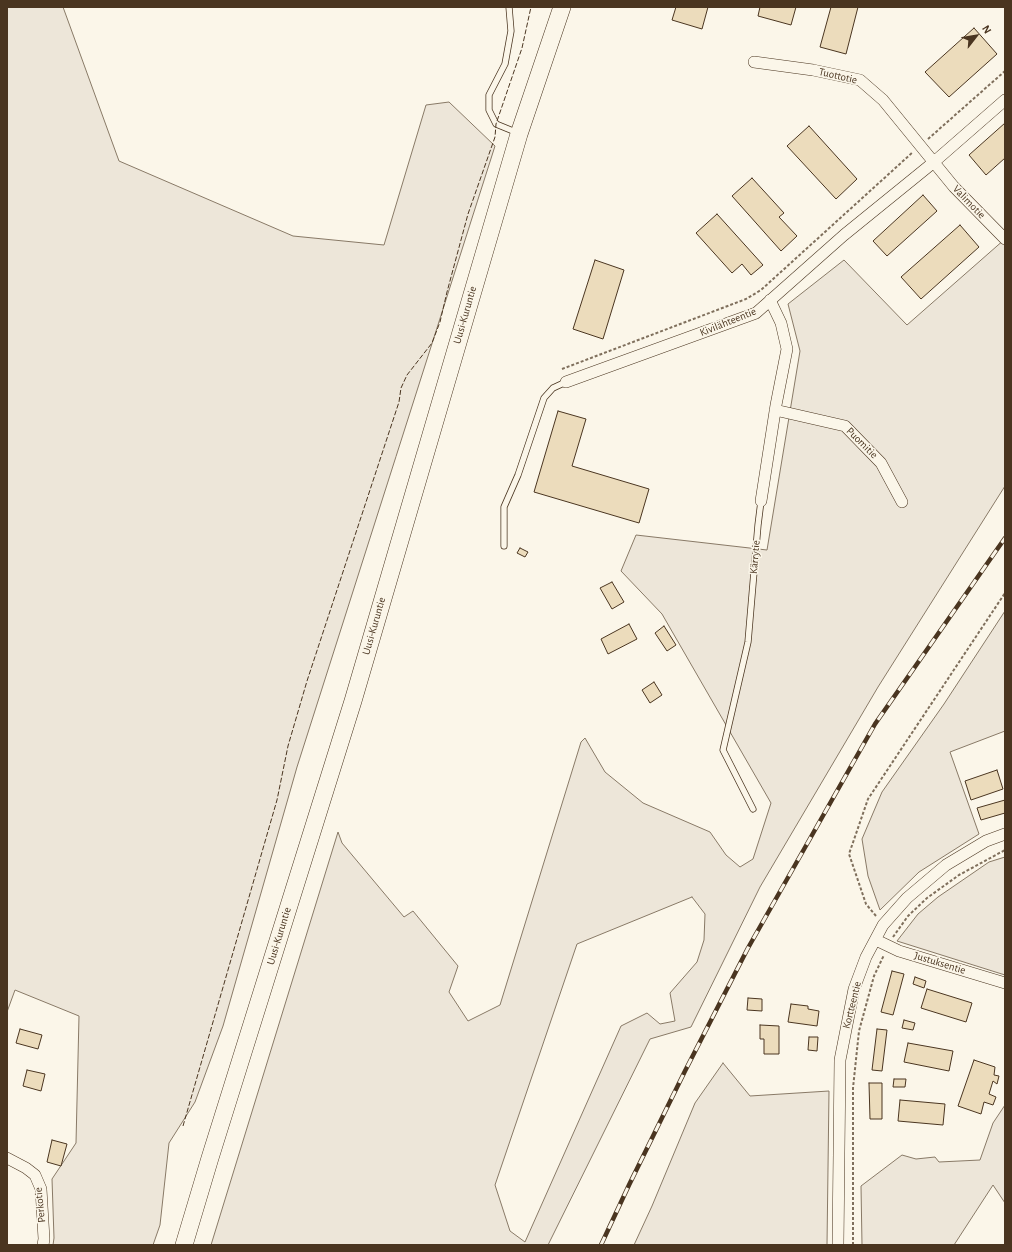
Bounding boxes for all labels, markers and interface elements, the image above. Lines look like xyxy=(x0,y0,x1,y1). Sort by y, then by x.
north arrow xyxy=(956,16,996,56)
text: N xyxy=(980,23,993,36)
street label: Tuottotie xyxy=(817,65,859,87)
street label: Valimotie xyxy=(950,182,988,222)
street label: Uusi-Kuruntie xyxy=(450,285,480,345)
street label: Kivilähteentie xyxy=(698,305,758,339)
street label: Puomitie xyxy=(843,424,881,462)
street label: Kärrytie xyxy=(747,539,763,575)
street label: Uusi-Kuruntie xyxy=(359,596,389,656)
street label: Uusi-Kuruntie xyxy=(264,906,294,966)
street label: Justuksentie xyxy=(913,949,967,977)
street label: Kortteentie xyxy=(840,980,864,1030)
street label: Perkotie xyxy=(32,1187,48,1223)

